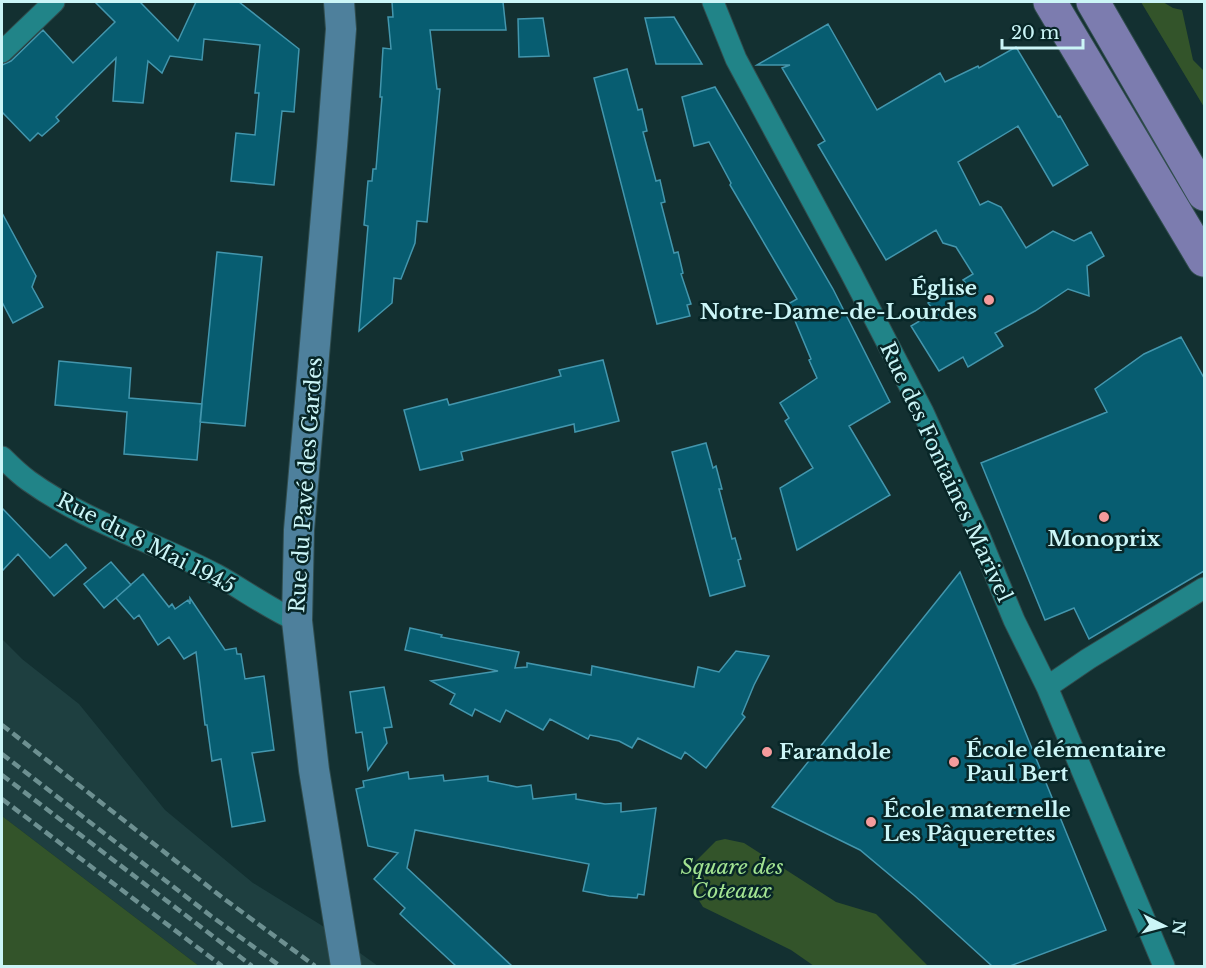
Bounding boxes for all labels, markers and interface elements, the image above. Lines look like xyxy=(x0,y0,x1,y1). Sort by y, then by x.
scale bar xyxy=(1002,12,1083,50)
text: 20 m xyxy=(1011,22,1059,44)
place label: Église Notre-Dame-de-Lourdes xyxy=(700,275,977,325)
marker: Église Notre-Dame-de-Lourdes xyxy=(982,293,996,307)
street label: Rue des Fontaines Marivel xyxy=(874,338,1018,606)
street label: Rue du Pavé des Gardes xyxy=(284,356,328,614)
street label: Rue du 8 Mai 1945 xyxy=(53,487,239,599)
marker: Monoprix xyxy=(1097,510,1111,524)
place label: Monoprix xyxy=(1048,526,1161,552)
place label: École élémentaire Paul Bert xyxy=(966,737,1166,787)
place label: Farandole xyxy=(779,739,891,765)
marker: Farandole xyxy=(760,745,774,759)
marker: École élémentaire Paul Bert xyxy=(947,755,961,769)
place label: École maternelle Les Pâquerettes xyxy=(883,797,1071,847)
marker: École maternelle Les Pâquerettes xyxy=(864,815,878,829)
park label: Square des Coteaux xyxy=(681,854,783,904)
north arrow xyxy=(1134,896,1194,956)
text: N xyxy=(1168,919,1190,936)

